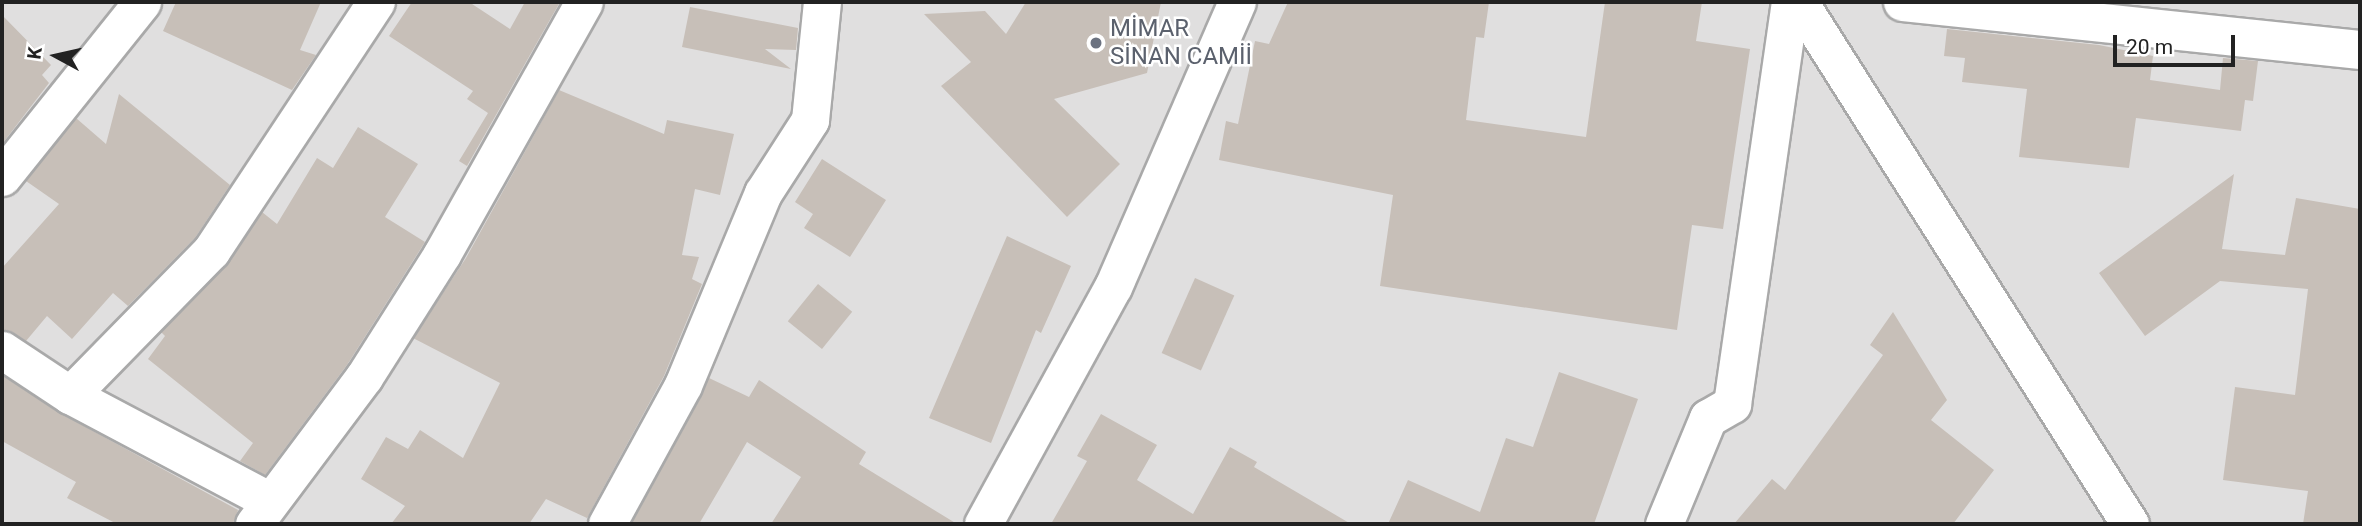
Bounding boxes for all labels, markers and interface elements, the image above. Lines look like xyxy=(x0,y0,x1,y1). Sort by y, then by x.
place label: MİMAR SİNAN CAMİİ xyxy=(1110,15,1252,71)
north arrow xyxy=(21,21,91,91)
scale bar xyxy=(2117,21,2240,65)
marker: MİMAR SİNAN CAMİİ xyxy=(1088,35,1104,51)
text: 20 m xyxy=(2126,35,2173,59)
text: K xyxy=(22,45,47,61)

